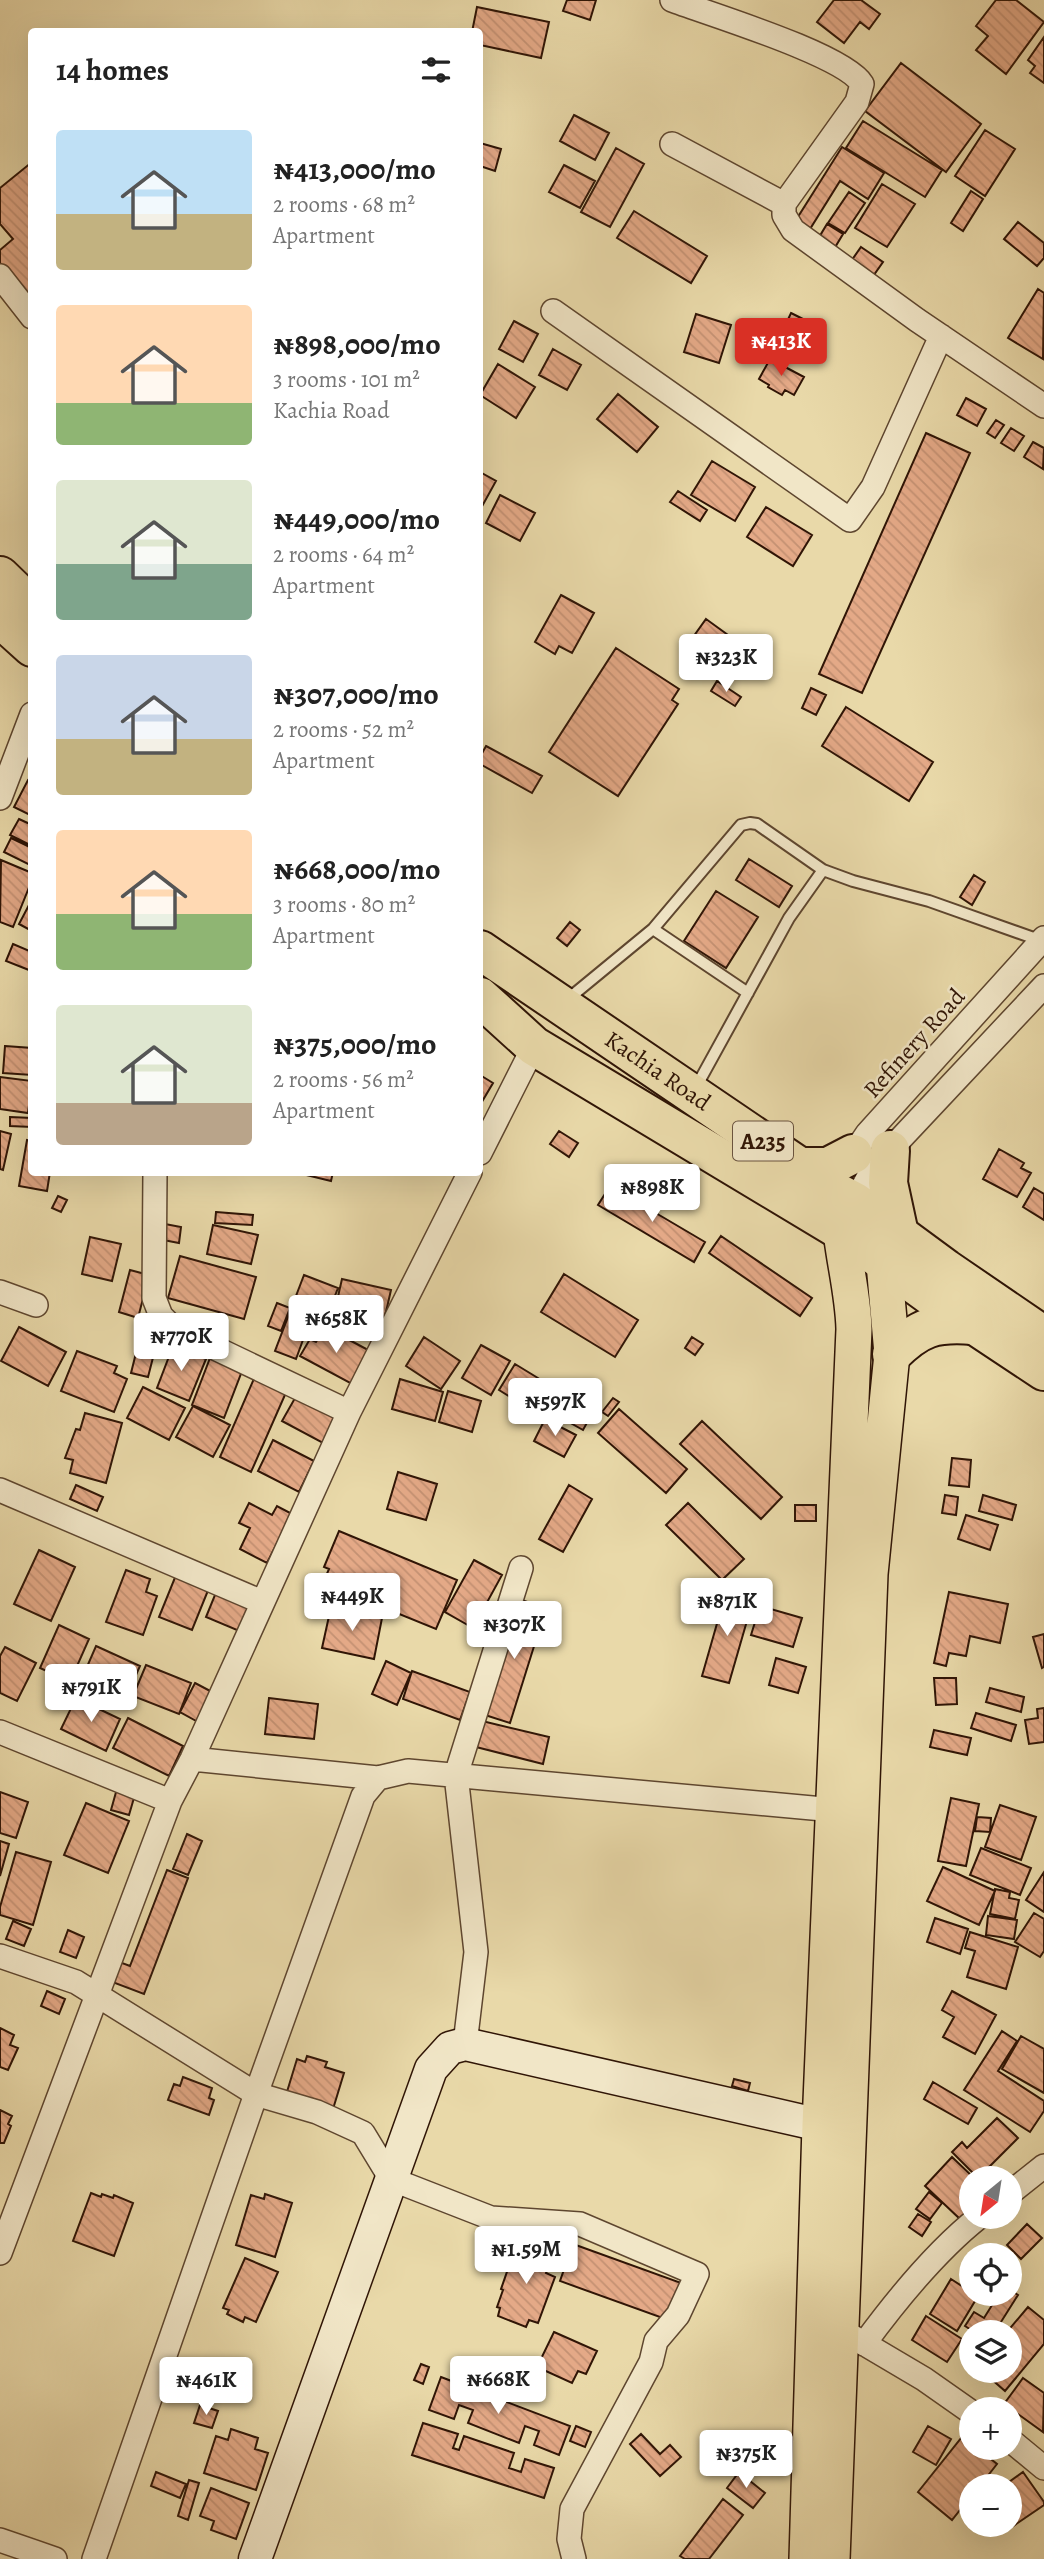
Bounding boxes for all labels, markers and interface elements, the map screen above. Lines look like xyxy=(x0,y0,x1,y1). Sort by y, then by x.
text: 14 homes xyxy=(56,50,169,90)
icon: filters xyxy=(417,51,455,89)
text: ₦413,000/mo xyxy=(273,149,436,189)
icon: home xyxy=(112,158,196,242)
text: 2 rooms · 68 m² xyxy=(273,189,415,220)
text: Apartment xyxy=(273,220,375,251)
pin: ₦413K xyxy=(732,318,830,378)
text: ₦898,000/mo xyxy=(273,324,441,364)
text: ₦413K xyxy=(751,325,811,356)
icon: home xyxy=(112,333,196,417)
text: 3 rooms · 101 m² xyxy=(273,364,420,395)
text: Kachia Road xyxy=(273,395,390,426)
text: ₦449,000/mo xyxy=(273,499,440,539)
icon: home xyxy=(112,508,196,592)
text: 2 rooms · 64 m² xyxy=(273,539,414,570)
text: Apartment xyxy=(273,570,375,601)
pin: ₦323K xyxy=(677,634,775,694)
text: ₦323K xyxy=(695,641,757,672)
text: ₦307,000/mo xyxy=(273,674,439,714)
icon: home xyxy=(112,683,196,767)
text: 2 rooms · 52 m² xyxy=(273,714,414,745)
text: Apartment xyxy=(273,745,375,776)
text: ₦668,000/mo xyxy=(273,849,440,889)
icon: home xyxy=(112,858,196,942)
text: 3 rooms · 80 m² xyxy=(273,889,415,920)
text: Apartment xyxy=(273,920,375,951)
street label: Refinery Road xyxy=(856,981,972,1105)
street label: Kachia Road xyxy=(599,1023,717,1118)
text: ₦375,000/mo xyxy=(273,1024,437,1064)
icon: home xyxy=(112,1033,196,1117)
text: 2 rooms · 56 m² xyxy=(273,1064,414,1095)
text: Apartment xyxy=(273,1095,375,1126)
road number: A235 xyxy=(733,1122,793,1160)
pin: ₦898K xyxy=(603,1164,701,1224)
text: ₦898K xyxy=(620,1171,684,1202)
pin: ₦658K xyxy=(287,1296,385,1355)
text: ₦658K xyxy=(305,1302,367,1333)
pin: ₦770K xyxy=(132,1314,230,1373)
text: ₦770K xyxy=(150,1320,212,1351)
pin: ₦597K xyxy=(506,1378,604,1438)
text: ₦597K xyxy=(524,1385,586,1416)
pin: ₦449K xyxy=(303,1574,401,1633)
pin: ₦871K xyxy=(678,1578,776,1638)
text: ₦449K xyxy=(320,1580,384,1611)
text: ₦871K xyxy=(697,1585,757,1616)
pin: ₦307K xyxy=(465,1602,563,1661)
text: ₦307K xyxy=(483,1608,545,1639)
pin: ₦791K xyxy=(42,1664,140,1724)
text: ₦791K xyxy=(61,1671,121,1702)
north arrow xyxy=(959,2166,1022,2230)
map controls xyxy=(959,2166,1022,2537)
pin: ₦1.59M xyxy=(469,2226,583,2286)
text: ₦1.59M xyxy=(491,2233,561,2264)
button: locate xyxy=(959,2243,1022,2306)
button: layers xyxy=(959,2320,1022,2383)
pin: ₦668K xyxy=(449,2356,547,2416)
pin: ₦461K xyxy=(157,2358,255,2417)
text: ₦668K xyxy=(466,2363,530,2394)
text: ₦461K xyxy=(175,2364,237,2395)
button: + xyxy=(959,2397,1022,2460)
pin: ₦375K xyxy=(697,2430,795,2490)
text: ₦375K xyxy=(716,2437,776,2468)
button: − xyxy=(959,2474,1022,2537)

